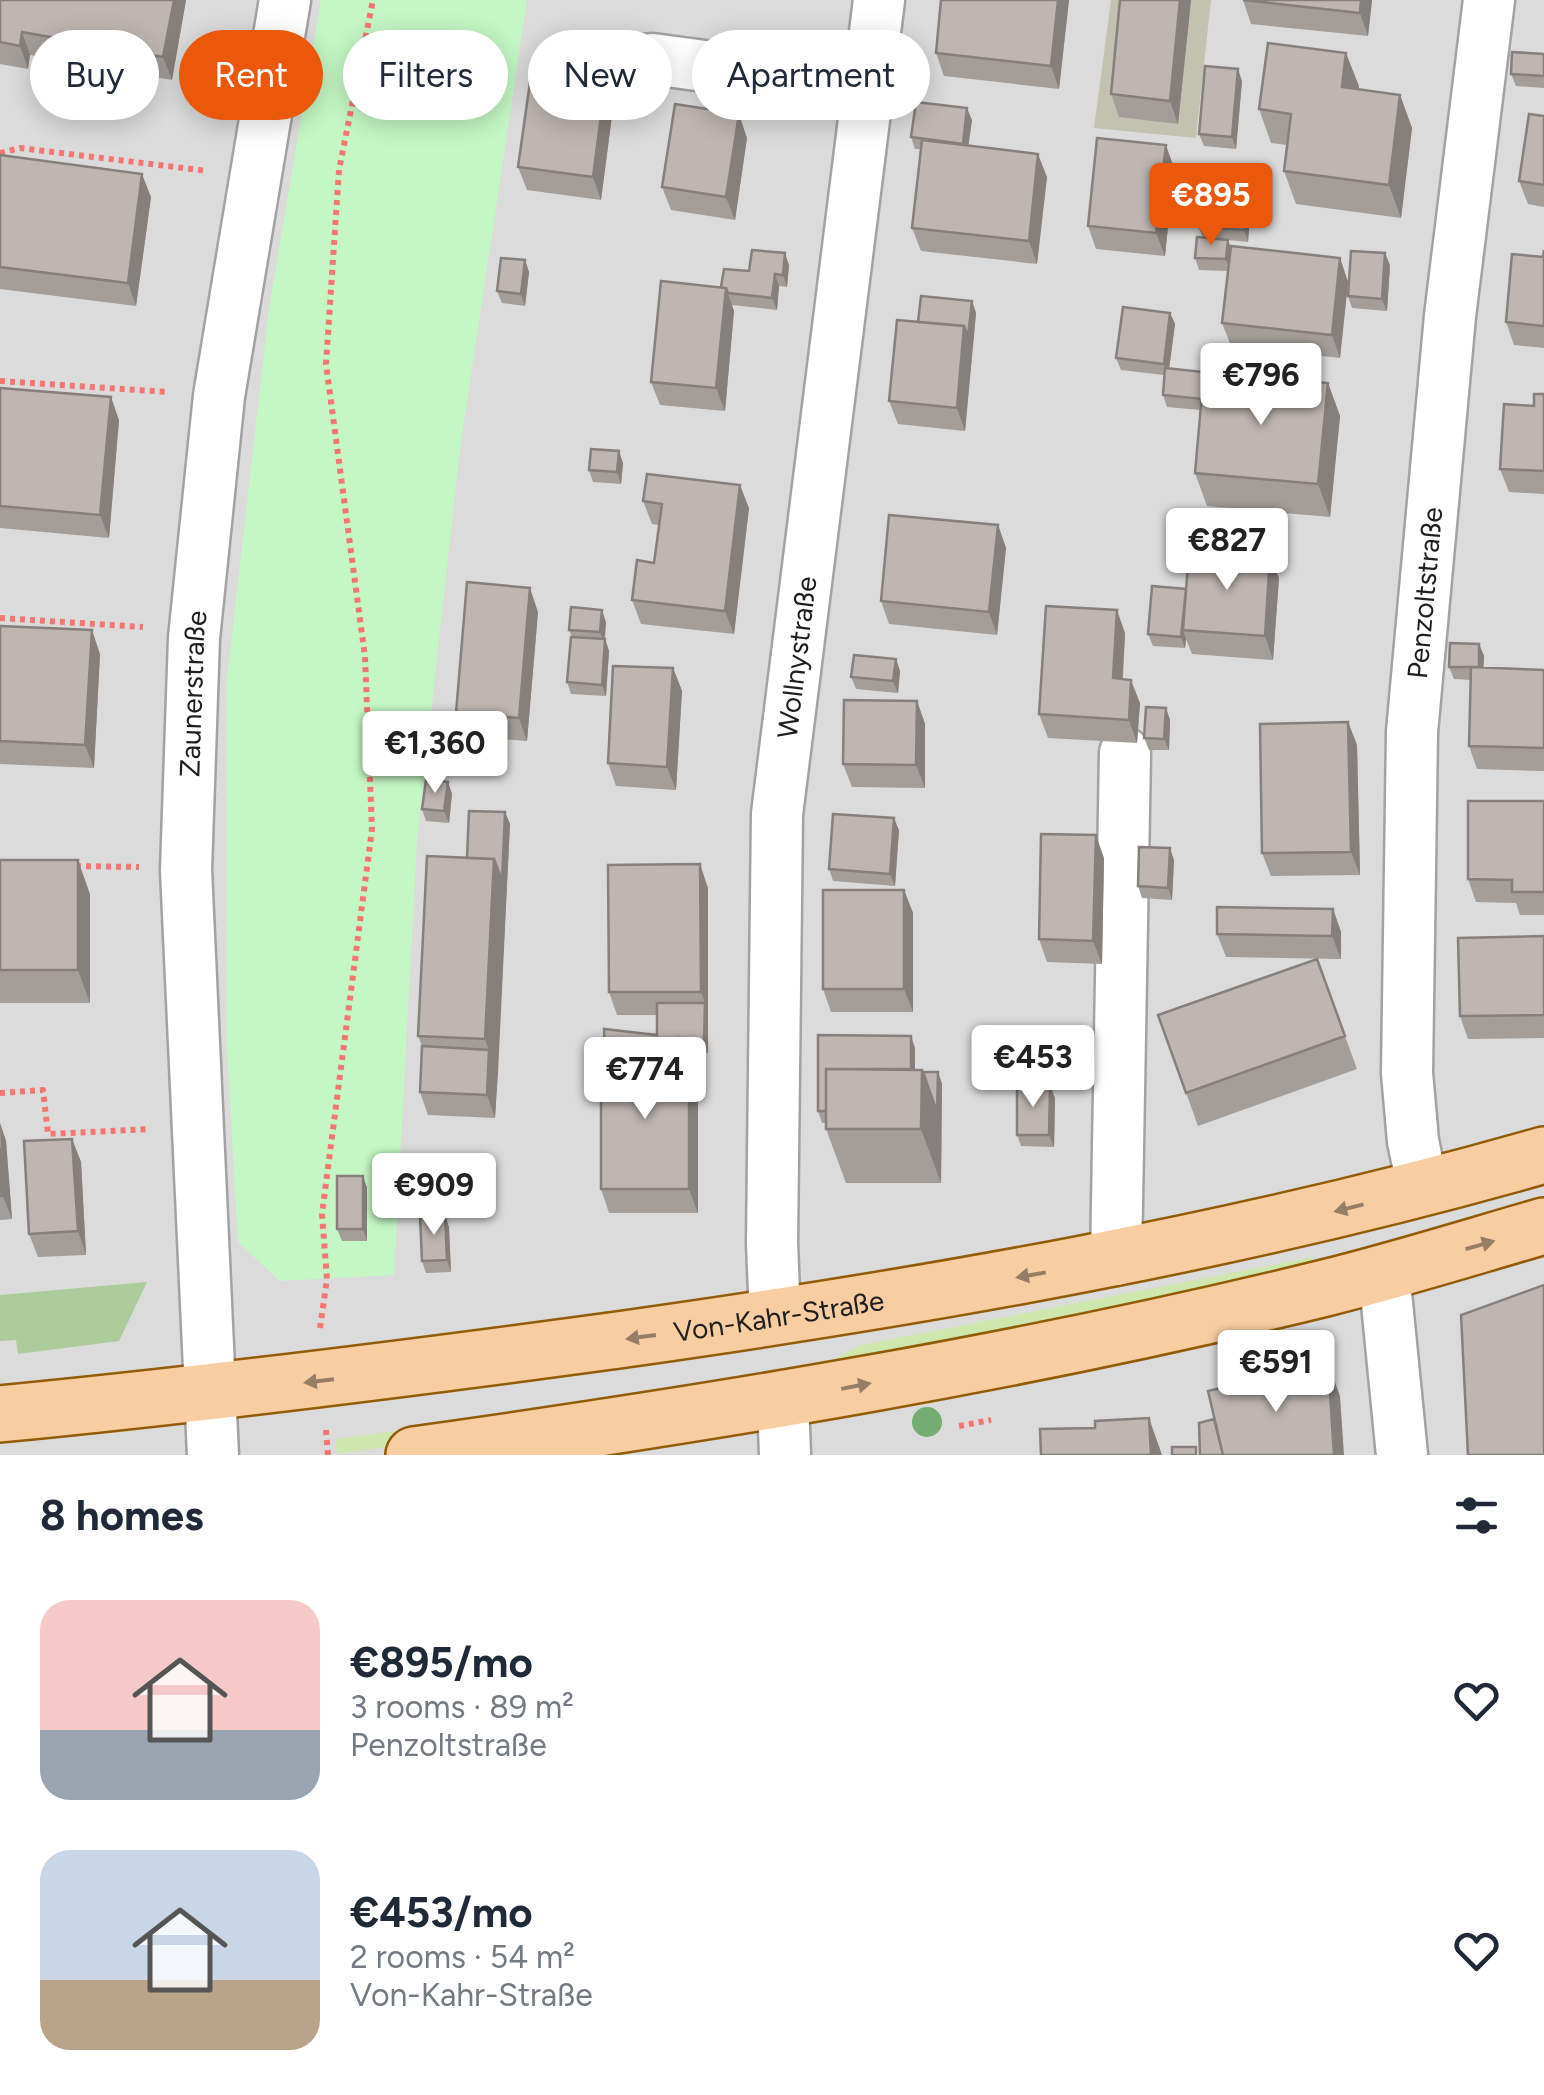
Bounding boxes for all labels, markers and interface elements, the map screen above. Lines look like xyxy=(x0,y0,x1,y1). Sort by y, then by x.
chip: Buy xyxy=(30,30,159,120)
chip: Rent xyxy=(179,30,323,120)
chip: Filters xyxy=(343,30,508,120)
chip: New xyxy=(528,30,672,120)
chip: Apartment xyxy=(692,30,930,120)
pin: €895 xyxy=(1152,163,1270,248)
text: €895 xyxy=(1172,176,1250,214)
pin: €796 xyxy=(1202,343,1320,428)
text: €796 xyxy=(1222,356,1300,394)
street label: Penzoltstraße xyxy=(1400,506,1449,680)
pin: €827 xyxy=(1168,508,1286,593)
text: €827 xyxy=(1188,521,1266,559)
street label: Wollnystraße xyxy=(770,574,824,740)
street label: Zaunerstraße xyxy=(172,609,214,778)
pin: €1,360 xyxy=(354,711,516,796)
text: €1,360 xyxy=(384,724,486,762)
pin: €453 xyxy=(974,1025,1092,1110)
pin: €774 xyxy=(586,1037,704,1122)
text: €453 xyxy=(994,1038,1072,1076)
text: €774 xyxy=(606,1050,684,1088)
pin: €909 xyxy=(375,1153,493,1238)
text: €909 xyxy=(394,1166,474,1204)
one-way arrow xyxy=(1333,1201,1364,1216)
one-way arrow xyxy=(1465,1237,1496,1252)
one-way arrow xyxy=(1015,1268,1046,1283)
street label: Von-Kahr-Straße xyxy=(671,1283,886,1349)
one-way arrow xyxy=(624,1329,656,1345)
pin: €591 xyxy=(1217,1330,1335,1415)
text: €591 xyxy=(1240,1343,1312,1381)
one-way arrow xyxy=(302,1373,334,1389)
one-way arrow xyxy=(841,1378,872,1394)
icon: filters xyxy=(1449,1488,1504,1543)
text: 8 homes xyxy=(40,1490,204,1541)
text: €895/mo xyxy=(350,1637,533,1688)
icon: home xyxy=(120,1640,240,1760)
icon: heart xyxy=(1449,1673,1504,1728)
text: 3 rooms · 89 m² xyxy=(350,1688,574,1726)
text: Penzoltstraße xyxy=(350,1726,547,1764)
text: €453/mo xyxy=(350,1887,533,1938)
icon: home xyxy=(120,1890,240,2010)
icon: heart xyxy=(1449,1923,1504,1978)
text: 2 rooms · 54 m² xyxy=(350,1938,575,1976)
text: Von-Kahr-Straße xyxy=(350,1976,593,2014)

